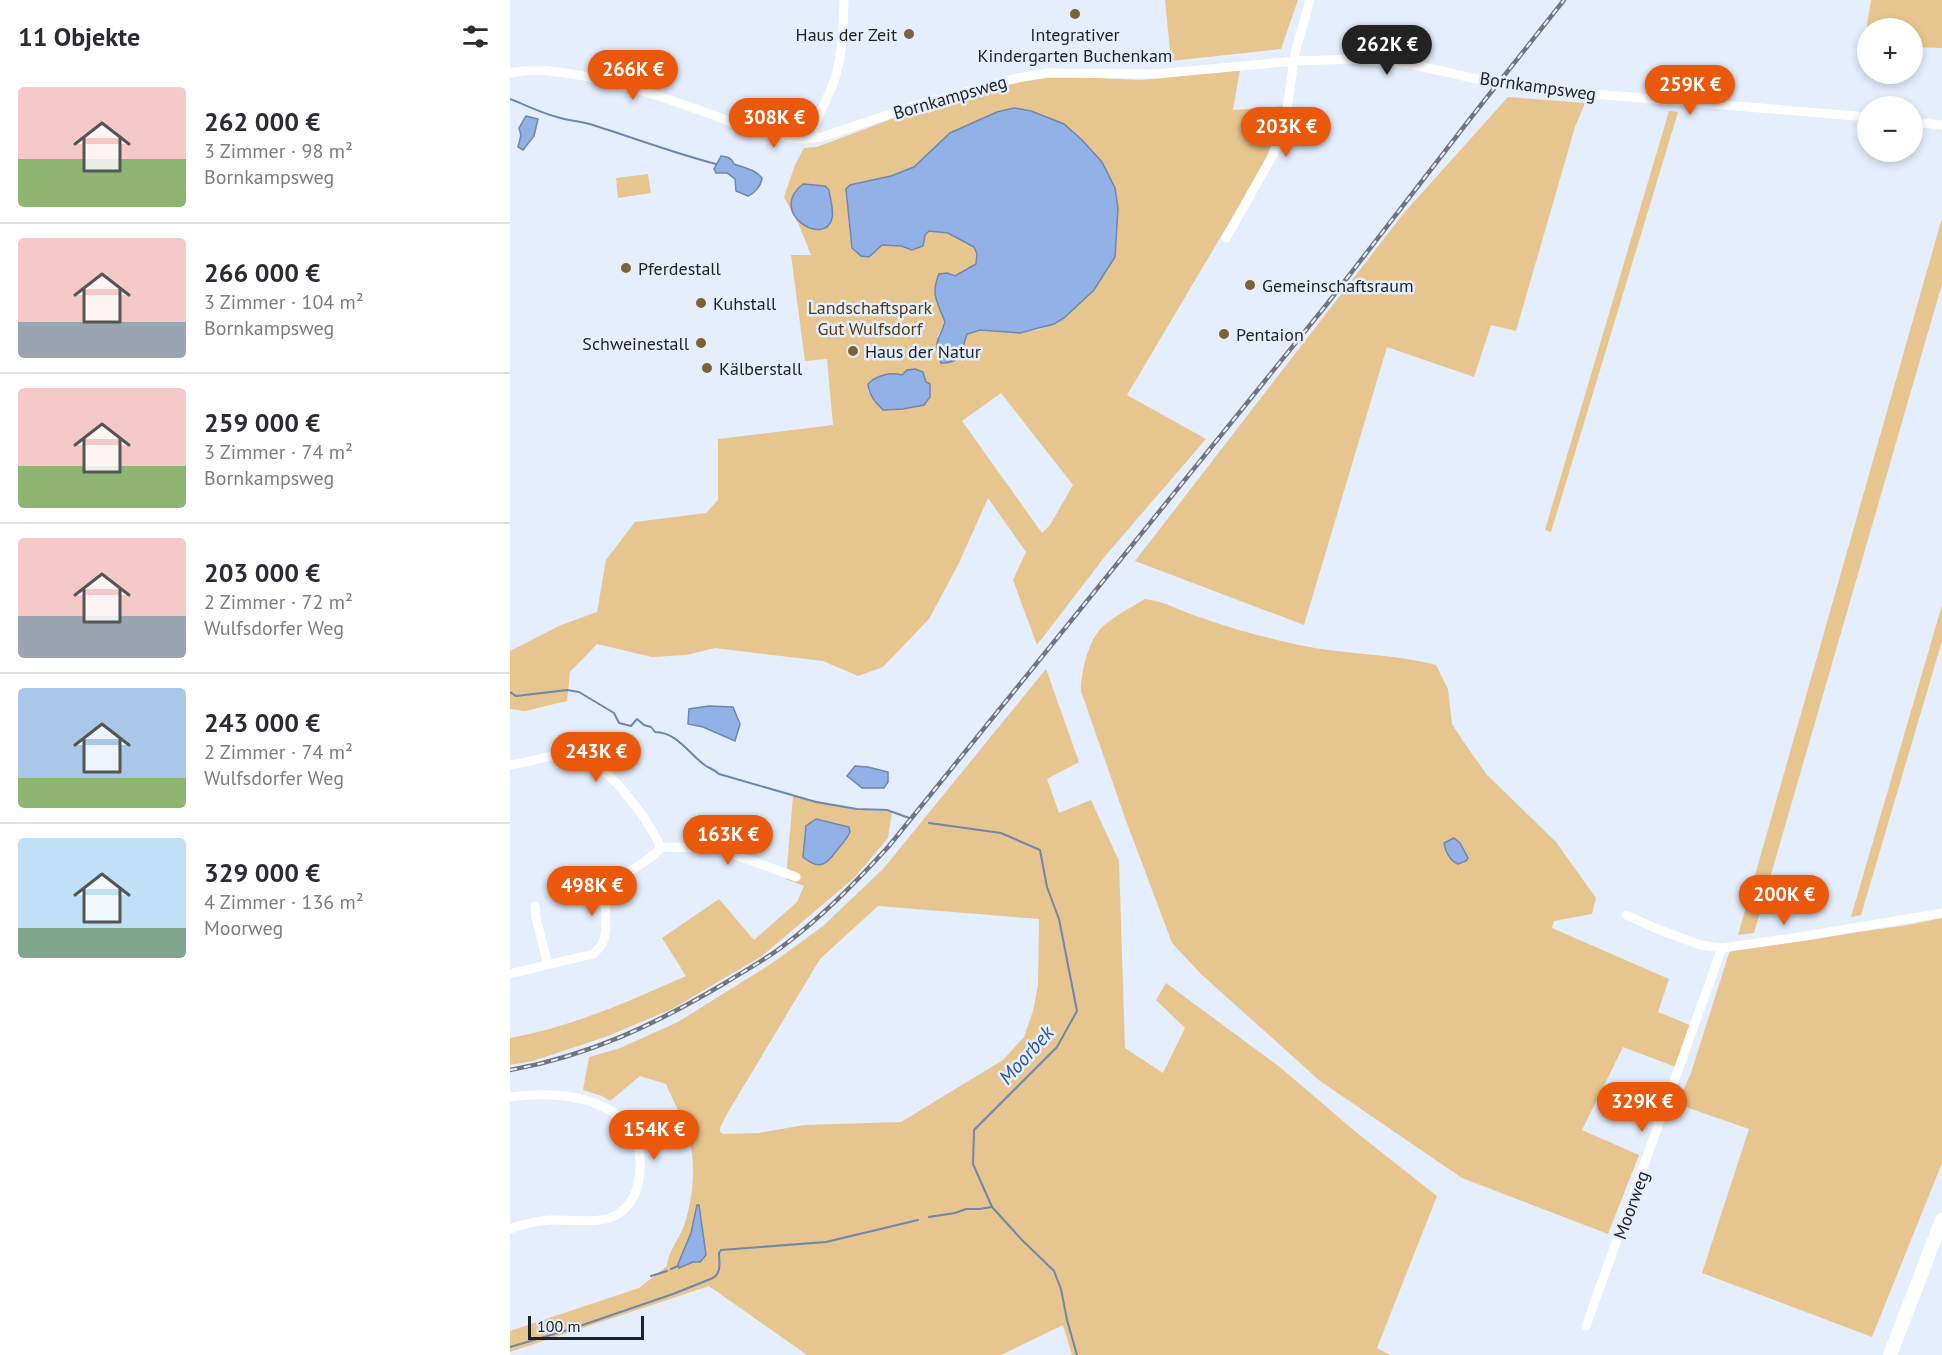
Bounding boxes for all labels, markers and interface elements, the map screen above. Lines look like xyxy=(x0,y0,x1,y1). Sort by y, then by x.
marker: Integrativer Kindergarten Buchenkam xyxy=(1068,7,1082,21)
map controls xyxy=(1857,18,1923,162)
button: + xyxy=(1857,18,1923,84)
text: 11 Objekte xyxy=(18,20,140,53)
icon: filters xyxy=(459,20,492,53)
place label: Haus der Zeit xyxy=(796,23,897,46)
place label: Integrativer Kindergarten Buchenkam xyxy=(978,23,1172,67)
pin: 262K € xyxy=(1338,25,1436,76)
marker: Haus der Zeit xyxy=(902,27,916,41)
text: 262K € xyxy=(1356,31,1418,57)
pin: 266K € xyxy=(584,50,682,101)
text: 266K € xyxy=(602,56,664,82)
pin: 259K € xyxy=(1641,65,1739,116)
street label: Bornkampsweg xyxy=(1478,66,1598,106)
street label: Bornkampsweg xyxy=(890,70,1010,124)
text: 259K € xyxy=(1659,71,1721,97)
button: − xyxy=(1857,96,1923,162)
pin: 308K € xyxy=(725,98,823,149)
text: 308K € xyxy=(743,104,805,130)
text: 262 000 € xyxy=(204,105,320,138)
pin: 203K € xyxy=(1237,107,1335,158)
icon: home xyxy=(66,111,138,183)
text: 203K € xyxy=(1255,113,1317,139)
text: 3 Zimmer · 98 m² xyxy=(204,138,353,164)
text: Bornkampsweg xyxy=(204,164,334,190)
text: 266 000 € xyxy=(204,256,320,289)
place label: Pferdestall xyxy=(638,257,722,280)
marker: Pferdestall xyxy=(619,261,633,275)
icon: home xyxy=(66,262,138,334)
place label: Gemeinschaftsraum xyxy=(1262,274,1414,297)
marker: Gemeinschaftsraum xyxy=(1243,278,1257,292)
text: 3 Zimmer · 104 m² xyxy=(204,289,364,315)
place label: Kuhstall xyxy=(713,292,777,315)
marker: Kuhstall xyxy=(694,296,708,310)
park label: Landschaftspark Gut Wulfsdorf xyxy=(808,296,933,340)
text: Bornkampsweg xyxy=(204,315,334,341)
place label: Pentaion xyxy=(1236,323,1304,346)
marker: Pentaion xyxy=(1217,327,1231,341)
place label: Schweinestall xyxy=(582,332,690,355)
marker: Schweinestall xyxy=(694,336,708,350)
place label: Haus der Natur xyxy=(865,340,981,363)
marker: Haus der Natur xyxy=(846,344,860,358)
place label: Kälberstall xyxy=(719,357,803,380)
marker: Kälberstall xyxy=(700,361,714,375)
text: 259 000 € xyxy=(204,406,320,439)
icon: home xyxy=(66,412,138,484)
text: 3 Zimmer · 74 m² xyxy=(204,439,353,465)
text: Bornkampsweg xyxy=(204,465,334,491)
text: 203 000 € xyxy=(204,556,320,589)
icon: home xyxy=(66,562,138,634)
text: 2 Zimmer · 72 m² xyxy=(204,589,353,615)
text: Wulfsdorfer Weg xyxy=(204,615,344,641)
text: 243 000 € xyxy=(204,706,320,739)
icon: home xyxy=(66,712,138,784)
pin: 243K € xyxy=(547,732,645,783)
text: 243K € xyxy=(565,738,627,764)
text: 2 Zimmer · 74 m² xyxy=(204,739,353,765)
text: Wulfsdorfer Weg xyxy=(204,765,344,791)
pin: 163K € xyxy=(679,815,777,866)
text: 163K € xyxy=(697,821,759,847)
text: 329 000 € xyxy=(204,856,320,889)
icon: home xyxy=(66,862,138,934)
pin: 498K € xyxy=(543,866,641,917)
text: 498K € xyxy=(561,872,623,898)
pin: 200K € xyxy=(1735,875,1833,926)
text: 200K € xyxy=(1753,881,1815,907)
text: 4 Zimmer · 136 m² xyxy=(204,889,364,915)
text: Moorweg xyxy=(204,915,283,941)
water label: Moorbek xyxy=(993,1019,1060,1090)
pin: 329K € xyxy=(1593,1082,1691,1133)
text: 329K € xyxy=(1611,1088,1673,1114)
pin: 154K € xyxy=(605,1110,703,1161)
text: 154K € xyxy=(623,1116,685,1142)
street label: Moorweg xyxy=(1608,1168,1654,1242)
scale bar xyxy=(528,1313,644,1340)
text: 100 m xyxy=(537,1316,580,1336)

